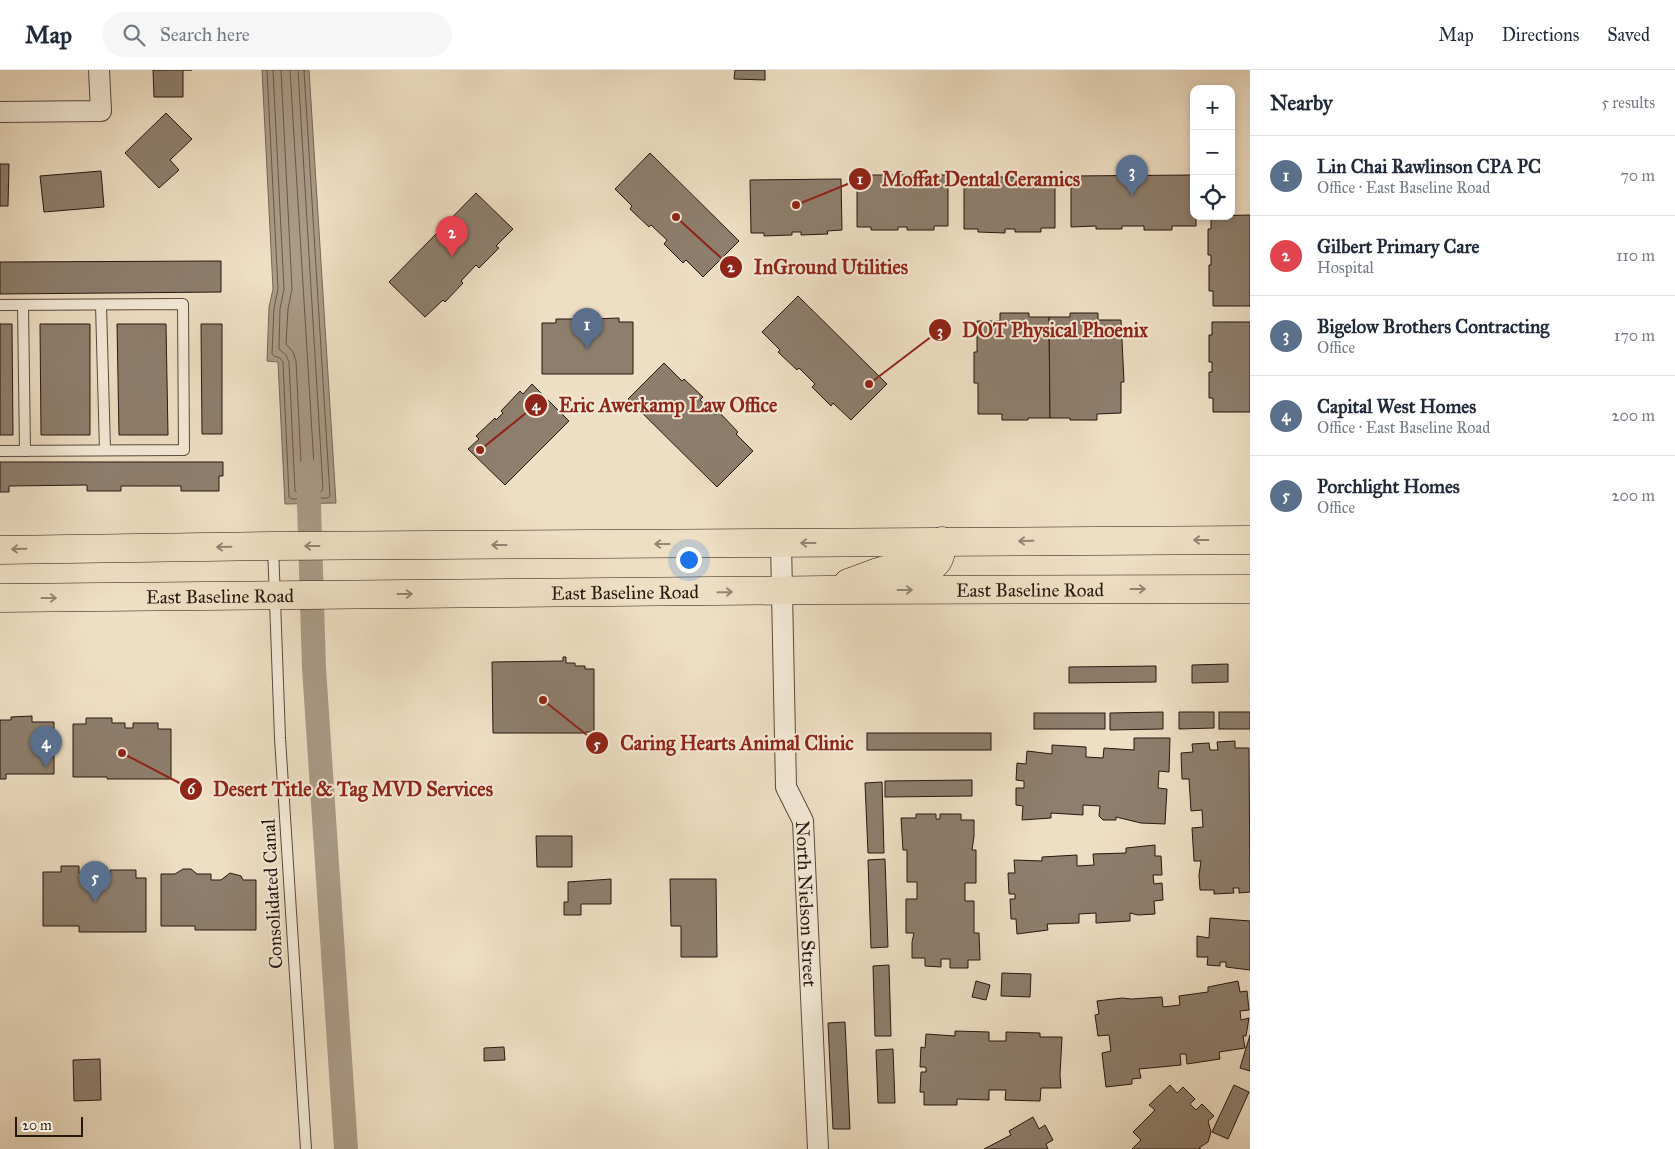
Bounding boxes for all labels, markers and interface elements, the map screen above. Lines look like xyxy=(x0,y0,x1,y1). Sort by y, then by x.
search box xyxy=(102,12,452,57)
text: Map xyxy=(25,20,72,50)
icon: search xyxy=(120,21,148,49)
text: Search here xyxy=(160,23,250,46)
text: Map xyxy=(1438,24,1474,46)
text: Directions xyxy=(1502,24,1579,46)
text: Saved xyxy=(1607,24,1650,46)
map controls xyxy=(1190,85,1235,220)
button: + xyxy=(1190,85,1235,130)
text: Nearby xyxy=(1270,90,1333,116)
text: 5 results xyxy=(1601,93,1655,112)
button: − xyxy=(1190,130,1235,175)
pin: 3 xyxy=(1116,155,1148,196)
text: Lin Chai Rawlinson CPA PC xyxy=(1317,155,1541,178)
callout: Moffat Dental Ceramics xyxy=(847,162,1091,197)
text: 1 xyxy=(1283,166,1289,185)
text: 70 m xyxy=(1620,166,1655,185)
text: Moffat Dental Ceramics xyxy=(882,167,1081,191)
text: 1 xyxy=(857,170,863,188)
button: locate xyxy=(1190,175,1235,220)
text: Office · East Baseline Road xyxy=(1317,178,1490,197)
pin: 2 xyxy=(436,216,468,257)
text: Gilbert Primary Care xyxy=(1317,235,1479,258)
text: 2 xyxy=(1282,246,1290,265)
text: 110 m xyxy=(1616,246,1655,265)
callout: InGround Utilities xyxy=(718,249,918,284)
text: InGround Utilities xyxy=(754,255,909,279)
text: 2 xyxy=(727,258,735,276)
text: Hospital xyxy=(1317,258,1374,277)
pin: 1 xyxy=(571,308,603,349)
callout: DOT Physical Phoenix xyxy=(927,313,1158,348)
text: Bigelow Brothers Contracting xyxy=(1317,315,1549,338)
text: DOT Physical Phoenix xyxy=(962,318,1149,343)
text: 3 xyxy=(937,322,943,341)
text: 3 xyxy=(1283,326,1289,345)
text: 170 m xyxy=(1614,326,1655,345)
text: Office xyxy=(1317,338,1355,357)
callout: Eric Awerkamp Law Office xyxy=(524,388,788,423)
text: Eric Awerkamp Law Office xyxy=(559,393,778,418)
text: Capital West Homes xyxy=(1317,395,1476,418)
text: 4 xyxy=(532,396,541,415)
text: 4 xyxy=(1282,406,1290,425)
text: 200 m xyxy=(1612,406,1655,425)
text: Office · East Baseline Road xyxy=(1317,418,1490,437)
text: Porchlight Homes xyxy=(1317,475,1460,498)
text: 5 xyxy=(1282,486,1290,505)
text: 200 m xyxy=(1612,486,1655,505)
text: Office xyxy=(1317,498,1355,517)
one-way arrow xyxy=(1194,535,1210,545)
one-way arrow xyxy=(1018,536,1034,546)
one-way arrow xyxy=(801,538,817,548)
one-way arrow xyxy=(654,539,670,549)
one-way arrow xyxy=(492,540,508,550)
one-way arrow xyxy=(304,541,320,551)
one-way arrow xyxy=(217,542,233,552)
one-way arrow xyxy=(11,544,28,554)
your location xyxy=(676,547,702,573)
street label: East Baseline Road xyxy=(956,578,1104,601)
street label: East Baseline Road xyxy=(551,580,700,604)
street label: East Baseline Road xyxy=(146,584,295,608)
one-way arrow xyxy=(1130,584,1146,594)
one-way arrow xyxy=(897,585,913,595)
one-way arrow xyxy=(717,587,733,597)
one-way arrow xyxy=(397,590,413,599)
one-way arrow xyxy=(40,593,56,603)
pin: 4 xyxy=(30,726,62,767)
callout: Caring Hearts Animal Clinic xyxy=(585,726,863,761)
text: Caring Hearts Animal Clinic xyxy=(620,731,854,756)
text: 5 xyxy=(594,735,601,753)
callout: Desert Title & Tag MVD Services xyxy=(178,771,503,806)
text: Desert Title & Tag MVD Services xyxy=(213,777,494,802)
text: 6 xyxy=(187,780,196,798)
street label: Consolidated Canal xyxy=(257,818,287,970)
street label: North Nielson Street xyxy=(791,820,822,988)
pin: 5 xyxy=(79,861,111,902)
scale bar xyxy=(15,1114,82,1137)
text: 20 m xyxy=(22,1117,52,1134)

